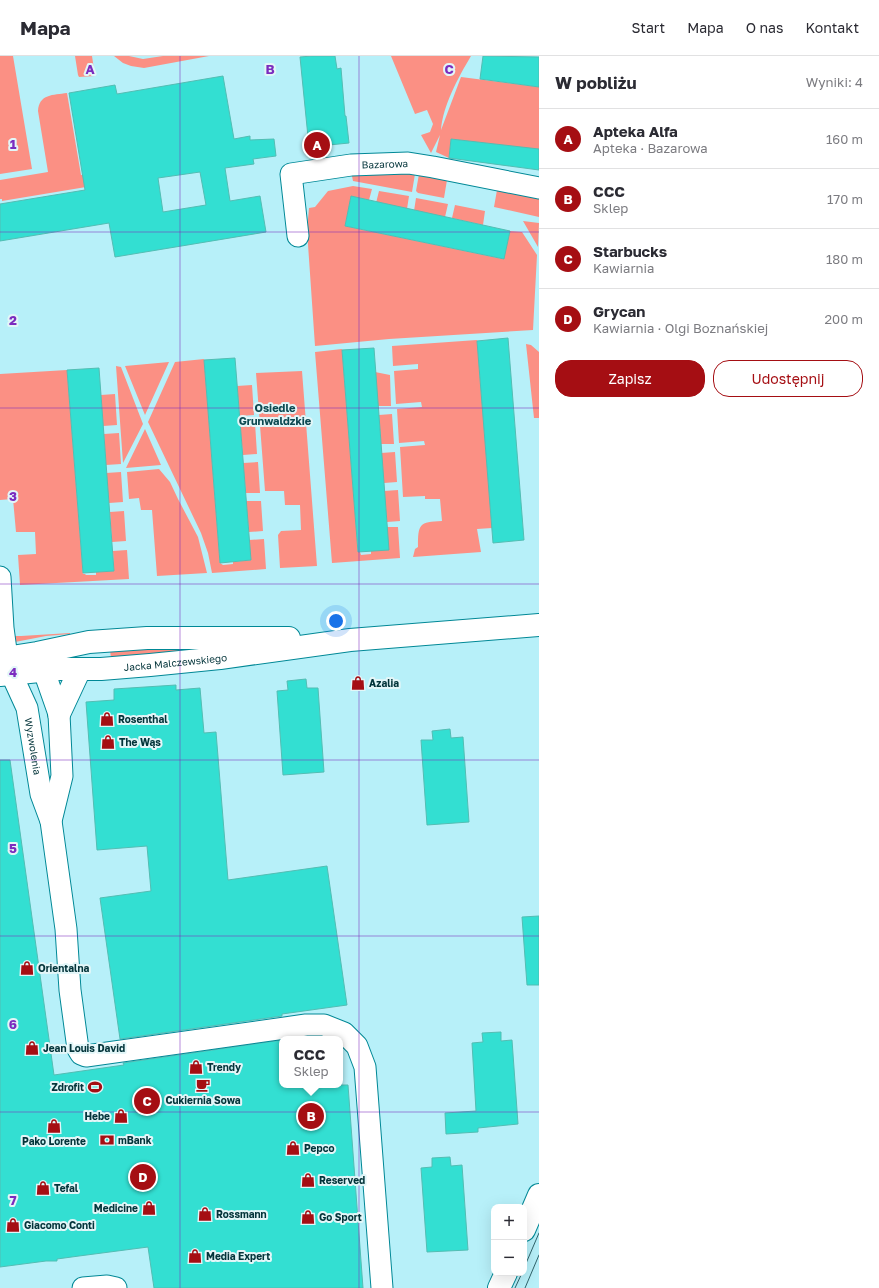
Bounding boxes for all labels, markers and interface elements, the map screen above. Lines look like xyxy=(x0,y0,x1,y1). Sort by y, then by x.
text: Mapa xyxy=(20,16,71,39)
text: Start xyxy=(632,19,665,36)
text: Mapa xyxy=(687,19,724,36)
text: O nas xyxy=(746,19,783,36)
text: Kontakt xyxy=(805,19,859,36)
text: A xyxy=(85,61,95,77)
text: B xyxy=(265,61,275,77)
text: C xyxy=(444,61,454,77)
text: W pobliżu xyxy=(555,72,637,93)
text: Wyniki: 4 xyxy=(806,74,863,90)
text: Apteka Alfa xyxy=(593,122,678,140)
pin: A xyxy=(304,130,330,160)
text: A xyxy=(563,131,573,147)
text: 160 m xyxy=(826,131,863,147)
text: 1 xyxy=(10,136,17,152)
text: Apteka · Bazarowa xyxy=(593,140,708,156)
street label: Bazarowa xyxy=(362,157,408,171)
text: CCC xyxy=(593,182,625,200)
text: B xyxy=(563,191,573,207)
text: 170 m xyxy=(827,191,863,207)
text: Sklep xyxy=(593,200,628,216)
text: Starbucks xyxy=(593,242,667,260)
text: C xyxy=(563,251,573,267)
text: 180 m xyxy=(826,251,863,267)
text: Kawiarnia xyxy=(593,260,654,276)
text: Grycan xyxy=(593,302,645,320)
text: D xyxy=(563,311,573,327)
text: 200 m xyxy=(825,311,863,327)
text: 2 xyxy=(9,312,17,328)
text: Kawiarnia · Olgi Boznańskiej xyxy=(593,320,768,336)
button: Zapisz xyxy=(555,360,705,397)
button: Udostępnij xyxy=(713,360,863,397)
district label: Osiedle Grunwaldzkie xyxy=(239,401,312,427)
text: 3 xyxy=(9,488,17,504)
your location xyxy=(326,611,346,631)
street label: Jacka Malczewskiego xyxy=(123,651,228,673)
text: 4 xyxy=(9,664,17,680)
shop icon: Azalia xyxy=(350,675,366,691)
place label: Azalia xyxy=(369,677,399,689)
shop icon: Rosenthal xyxy=(99,711,115,727)
place label: Rosenthal xyxy=(118,713,168,725)
street label: Wyzwolenia xyxy=(23,717,44,776)
shop icon: The Wąs xyxy=(100,734,116,750)
place label: The Wąs xyxy=(119,736,161,748)
text: 5 xyxy=(9,840,17,856)
shop icon: Orientalna xyxy=(19,960,35,976)
place label: Orientalna xyxy=(38,962,89,974)
text: 6 xyxy=(9,1016,17,1032)
popup xyxy=(279,1036,343,1088)
shop icon: Jean Louis David xyxy=(24,1040,40,1056)
place label: Jean Louis David xyxy=(43,1042,125,1054)
text: CCC xyxy=(293,1045,325,1063)
shop icon: Trendy xyxy=(188,1059,204,1075)
place label: Trendy xyxy=(207,1061,241,1073)
text: Sklep xyxy=(293,1063,329,1079)
cafe icon: Cukiernia Sowa xyxy=(195,1077,211,1093)
sports icon: Zdrofit xyxy=(87,1079,103,1095)
place label: Zdrofit xyxy=(52,1081,84,1093)
pin: C xyxy=(134,1086,160,1116)
place label: Cukiernia Sowa xyxy=(166,1094,241,1106)
pin: B xyxy=(298,1101,324,1131)
shop icon: Hebe xyxy=(113,1108,129,1124)
place label: Hebe xyxy=(84,1110,110,1122)
shop icon: Pako Lorente xyxy=(46,1118,62,1134)
bank icon: mBank xyxy=(99,1132,115,1148)
place label: mBank xyxy=(118,1134,152,1146)
place label: Pako Lorente xyxy=(22,1135,86,1147)
shop icon: Pepco xyxy=(285,1140,301,1156)
place label: Pepco xyxy=(304,1142,334,1154)
pin: D xyxy=(130,1162,156,1192)
shop icon: Reserved xyxy=(300,1172,316,1188)
place label: Reserved xyxy=(319,1174,365,1186)
shop icon: Tefal xyxy=(35,1180,51,1196)
place label: Tefal xyxy=(54,1182,79,1194)
text: 7 xyxy=(9,1192,17,1208)
shop icon: Medicine xyxy=(141,1200,157,1216)
place label: Medicine xyxy=(94,1202,138,1214)
map controls xyxy=(491,1204,527,1276)
button: + xyxy=(491,1204,527,1240)
shop icon: Rossmann xyxy=(197,1206,213,1222)
place label: Rossmann xyxy=(216,1208,267,1220)
shop icon: Go Sport xyxy=(300,1209,316,1225)
place label: Go Sport xyxy=(319,1211,362,1223)
shop icon: Giacomo Conti xyxy=(5,1217,21,1233)
place label: Giacomo Conti xyxy=(24,1219,95,1231)
button: − xyxy=(491,1240,527,1276)
shop icon: Media Expert xyxy=(187,1248,203,1264)
place label: Media Expert xyxy=(206,1250,270,1262)

